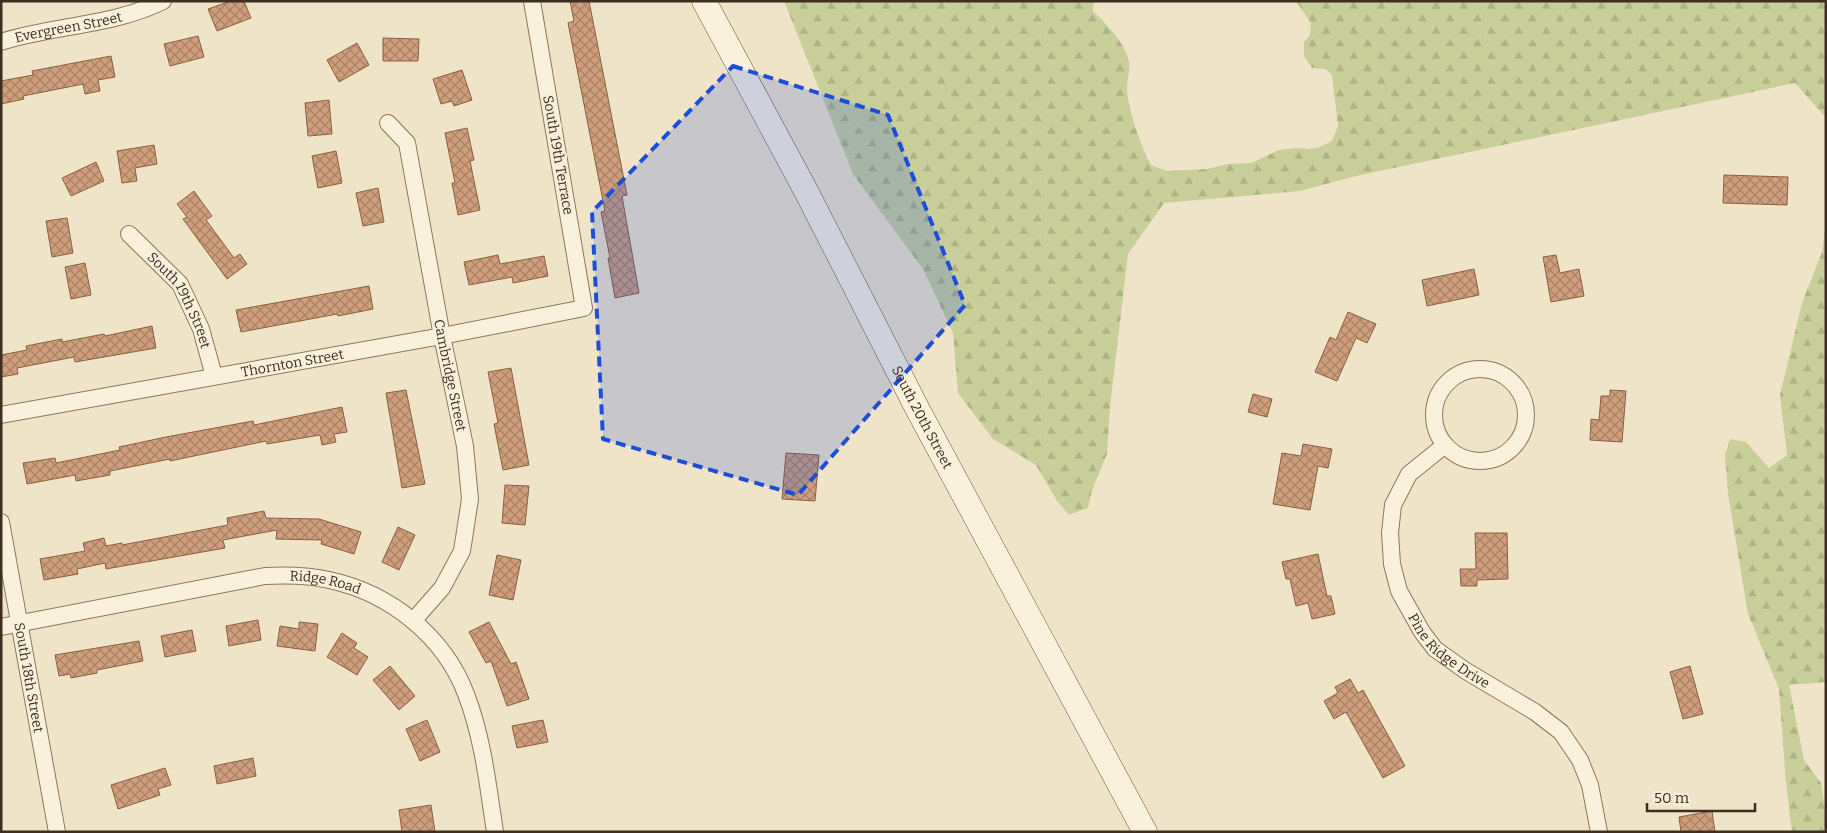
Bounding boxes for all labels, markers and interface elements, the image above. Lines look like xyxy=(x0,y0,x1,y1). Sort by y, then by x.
street label: Evergreen Street xyxy=(13,8,124,46)
street label: South 19th Terrace xyxy=(539,94,577,216)
street label: South 19th Street xyxy=(144,248,214,350)
street label: Cambridge Street xyxy=(431,318,470,433)
street label: Thornton Street xyxy=(240,345,345,380)
street label: South 20th Street xyxy=(888,363,956,472)
street label: Ridge Road xyxy=(289,567,364,598)
street label: Pine Ridge Drive xyxy=(1405,610,1493,692)
street label: South 18th Street xyxy=(11,621,47,734)
scale bar xyxy=(1647,780,1754,812)
text: 50 m xyxy=(1654,789,1690,807)

